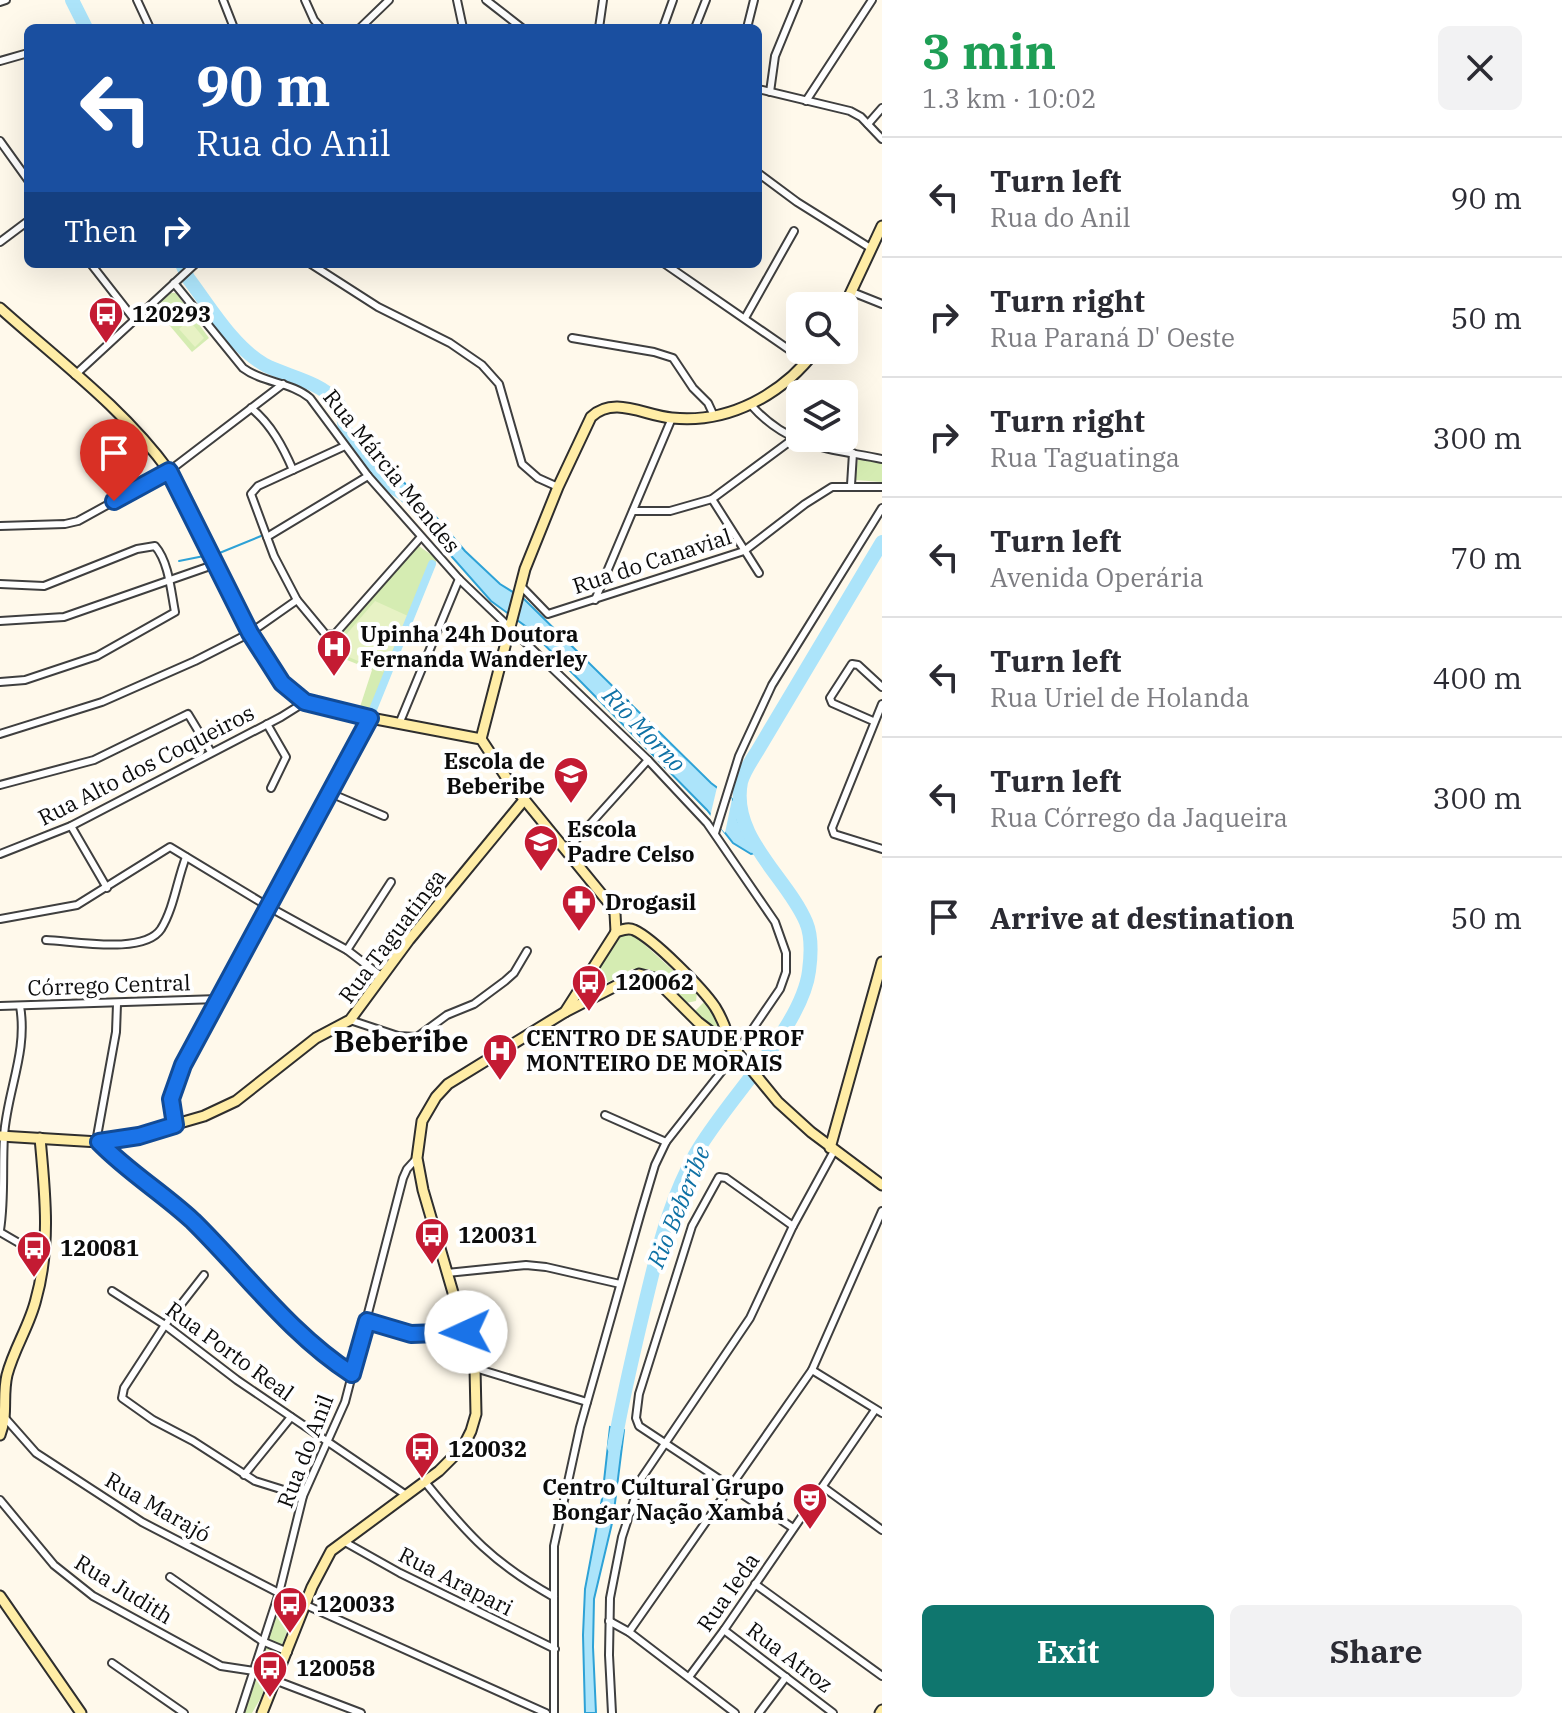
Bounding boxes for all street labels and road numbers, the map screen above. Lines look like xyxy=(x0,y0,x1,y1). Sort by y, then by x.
street label: Rua Márcia Mendes xyxy=(317,383,467,559)
street label: Rua do Canavial xyxy=(569,521,735,600)
street label: Rua Alto dos Coqueiros xyxy=(33,697,259,832)
street label: Rua Taguatinga xyxy=(332,863,452,1009)
street label: Córrego Central xyxy=(27,967,191,1002)
street label: Rua Porto Real xyxy=(161,1294,300,1407)
street label: Rua do Anil xyxy=(270,1390,339,1512)
street label: Rua Marajó xyxy=(100,1465,216,1548)
street label: Rua Arapari xyxy=(394,1539,518,1622)
street label: Rua Ieda xyxy=(690,1546,765,1637)
street label: Rua Judith xyxy=(70,1547,179,1630)
street label: Rua Atroz xyxy=(741,1615,839,1699)

